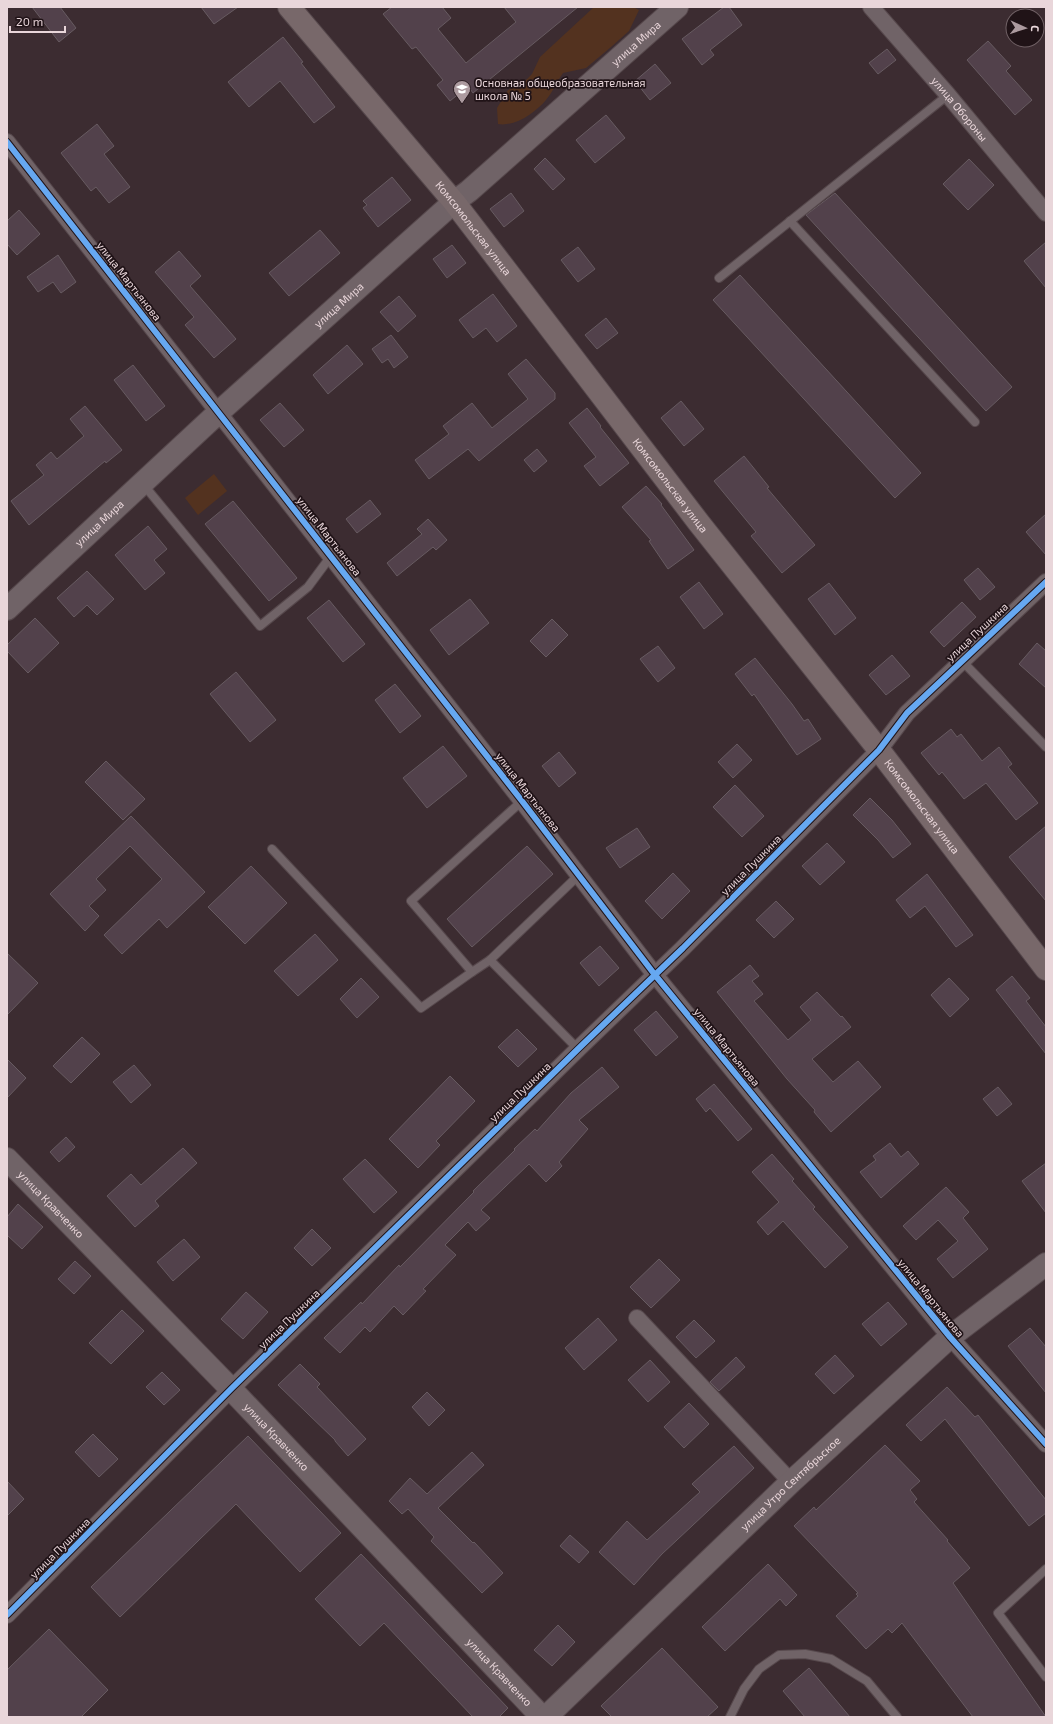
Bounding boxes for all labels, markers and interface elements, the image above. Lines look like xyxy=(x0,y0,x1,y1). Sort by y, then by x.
scale bar xyxy=(10,8,65,34)
north arrow xyxy=(1005,8,1045,48)
text: 20 m xyxy=(16,14,43,28)
street label: улица Мира xyxy=(608,18,663,69)
text: С xyxy=(1029,25,1042,33)
street label: улица Обороны xyxy=(928,74,991,144)
place label: Основная общеобразовательная школа № 5 xyxy=(475,76,646,102)
school or university icon: Основная общеобразовательная школа № 5 xyxy=(452,79,472,104)
street label: Комсомольская улица xyxy=(433,178,514,277)
street label: улица Мартьянова xyxy=(94,238,164,324)
street label: улица Мира xyxy=(311,279,366,331)
street label: Комсомольская улица xyxy=(631,435,711,535)
street label: улица Мартьянова xyxy=(294,493,364,579)
street label: улица Мира xyxy=(72,497,126,549)
street label: улица Пушкина xyxy=(943,600,1011,664)
street label: улица Мартьянова xyxy=(493,749,563,835)
street label: Комсомольская улица xyxy=(882,756,963,856)
street label: улица Пушкина xyxy=(718,832,784,898)
street label: улица Мартьянова xyxy=(691,1005,763,1089)
street label: улица Пушкина xyxy=(486,1059,554,1125)
street label: улица Кравченко xyxy=(15,1167,87,1240)
street label: улица Мартьянова xyxy=(895,1256,967,1340)
street label: улица Пушкина xyxy=(255,1286,323,1352)
street label: улица Кравченко xyxy=(241,1400,312,1473)
street label: улица Утро Сентябрьское xyxy=(738,1433,843,1534)
street label: улица Пушкина xyxy=(27,1515,93,1581)
street label: улица Кравченко xyxy=(464,1635,535,1708)

